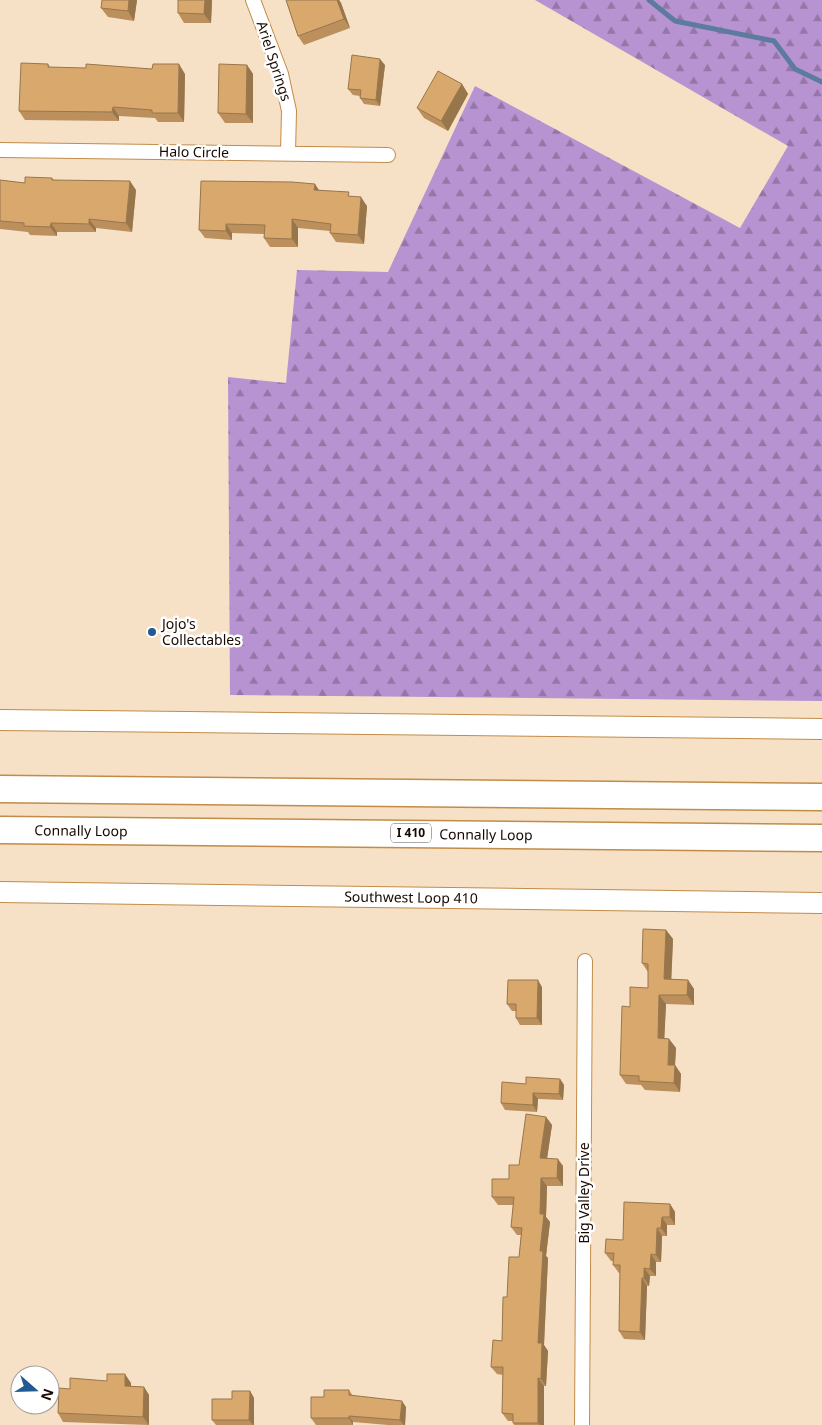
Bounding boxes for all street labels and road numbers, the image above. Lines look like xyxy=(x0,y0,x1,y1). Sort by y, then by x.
street label: Ariel Springs xyxy=(253,18,296,104)
street label: Halo Circle xyxy=(159,141,229,162)
street label: Connally Loop xyxy=(34,820,128,840)
road number: I 410 xyxy=(391,824,431,842)
street label: Connally Loop xyxy=(439,824,533,844)
street label: Southwest Loop 410 xyxy=(344,887,478,907)
street label: Big Valley Drive xyxy=(574,1142,593,1244)

